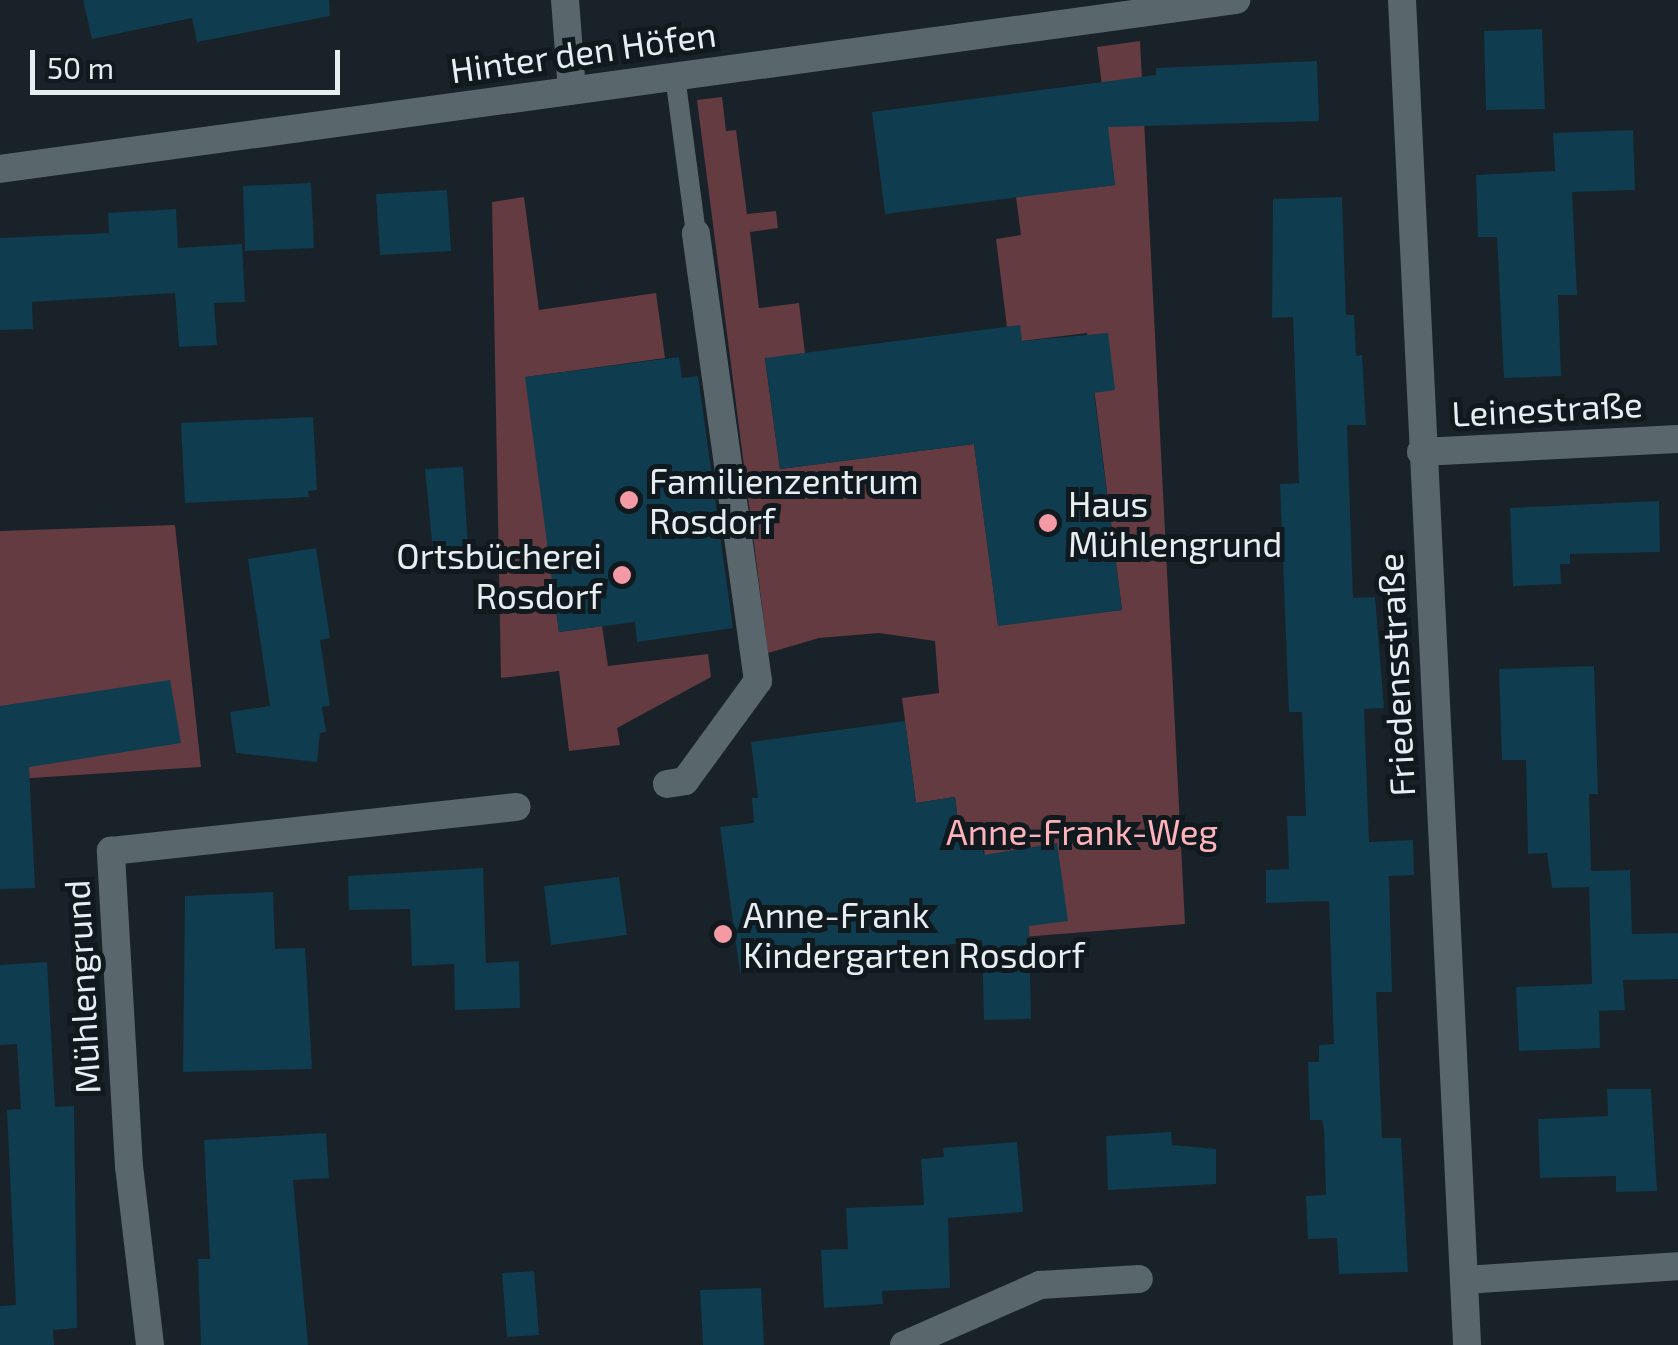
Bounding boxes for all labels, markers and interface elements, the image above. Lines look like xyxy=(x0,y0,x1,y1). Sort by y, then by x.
street label: Hinter den Höfen xyxy=(447,12,719,90)
scale bar xyxy=(35,30,345,92)
text: 50 m xyxy=(47,49,114,85)
street label: Leinestraße xyxy=(1450,382,1644,434)
place label: Familienzentrum Rosdorf xyxy=(649,459,919,541)
place label: Haus Mühlengrund xyxy=(1068,482,1282,564)
marker: Familienzentrum Rosdorf xyxy=(618,489,640,511)
marker: Haus Mühlengrund xyxy=(1037,512,1059,534)
place label: Ortsbücherei Rosdorf xyxy=(396,534,602,616)
street label: Friedensstraße xyxy=(1368,552,1422,798)
marker: Ortsbücherei Rosdorf xyxy=(611,564,633,586)
park label: Anne-Frank-Weg xyxy=(946,810,1218,852)
street label: Mühlengrund xyxy=(54,879,108,1095)
place label: Anne-Frank Kindergarten Rosdorf xyxy=(743,893,1085,975)
marker: Anne-Frank Kindergarten Rosdorf xyxy=(712,923,734,945)

